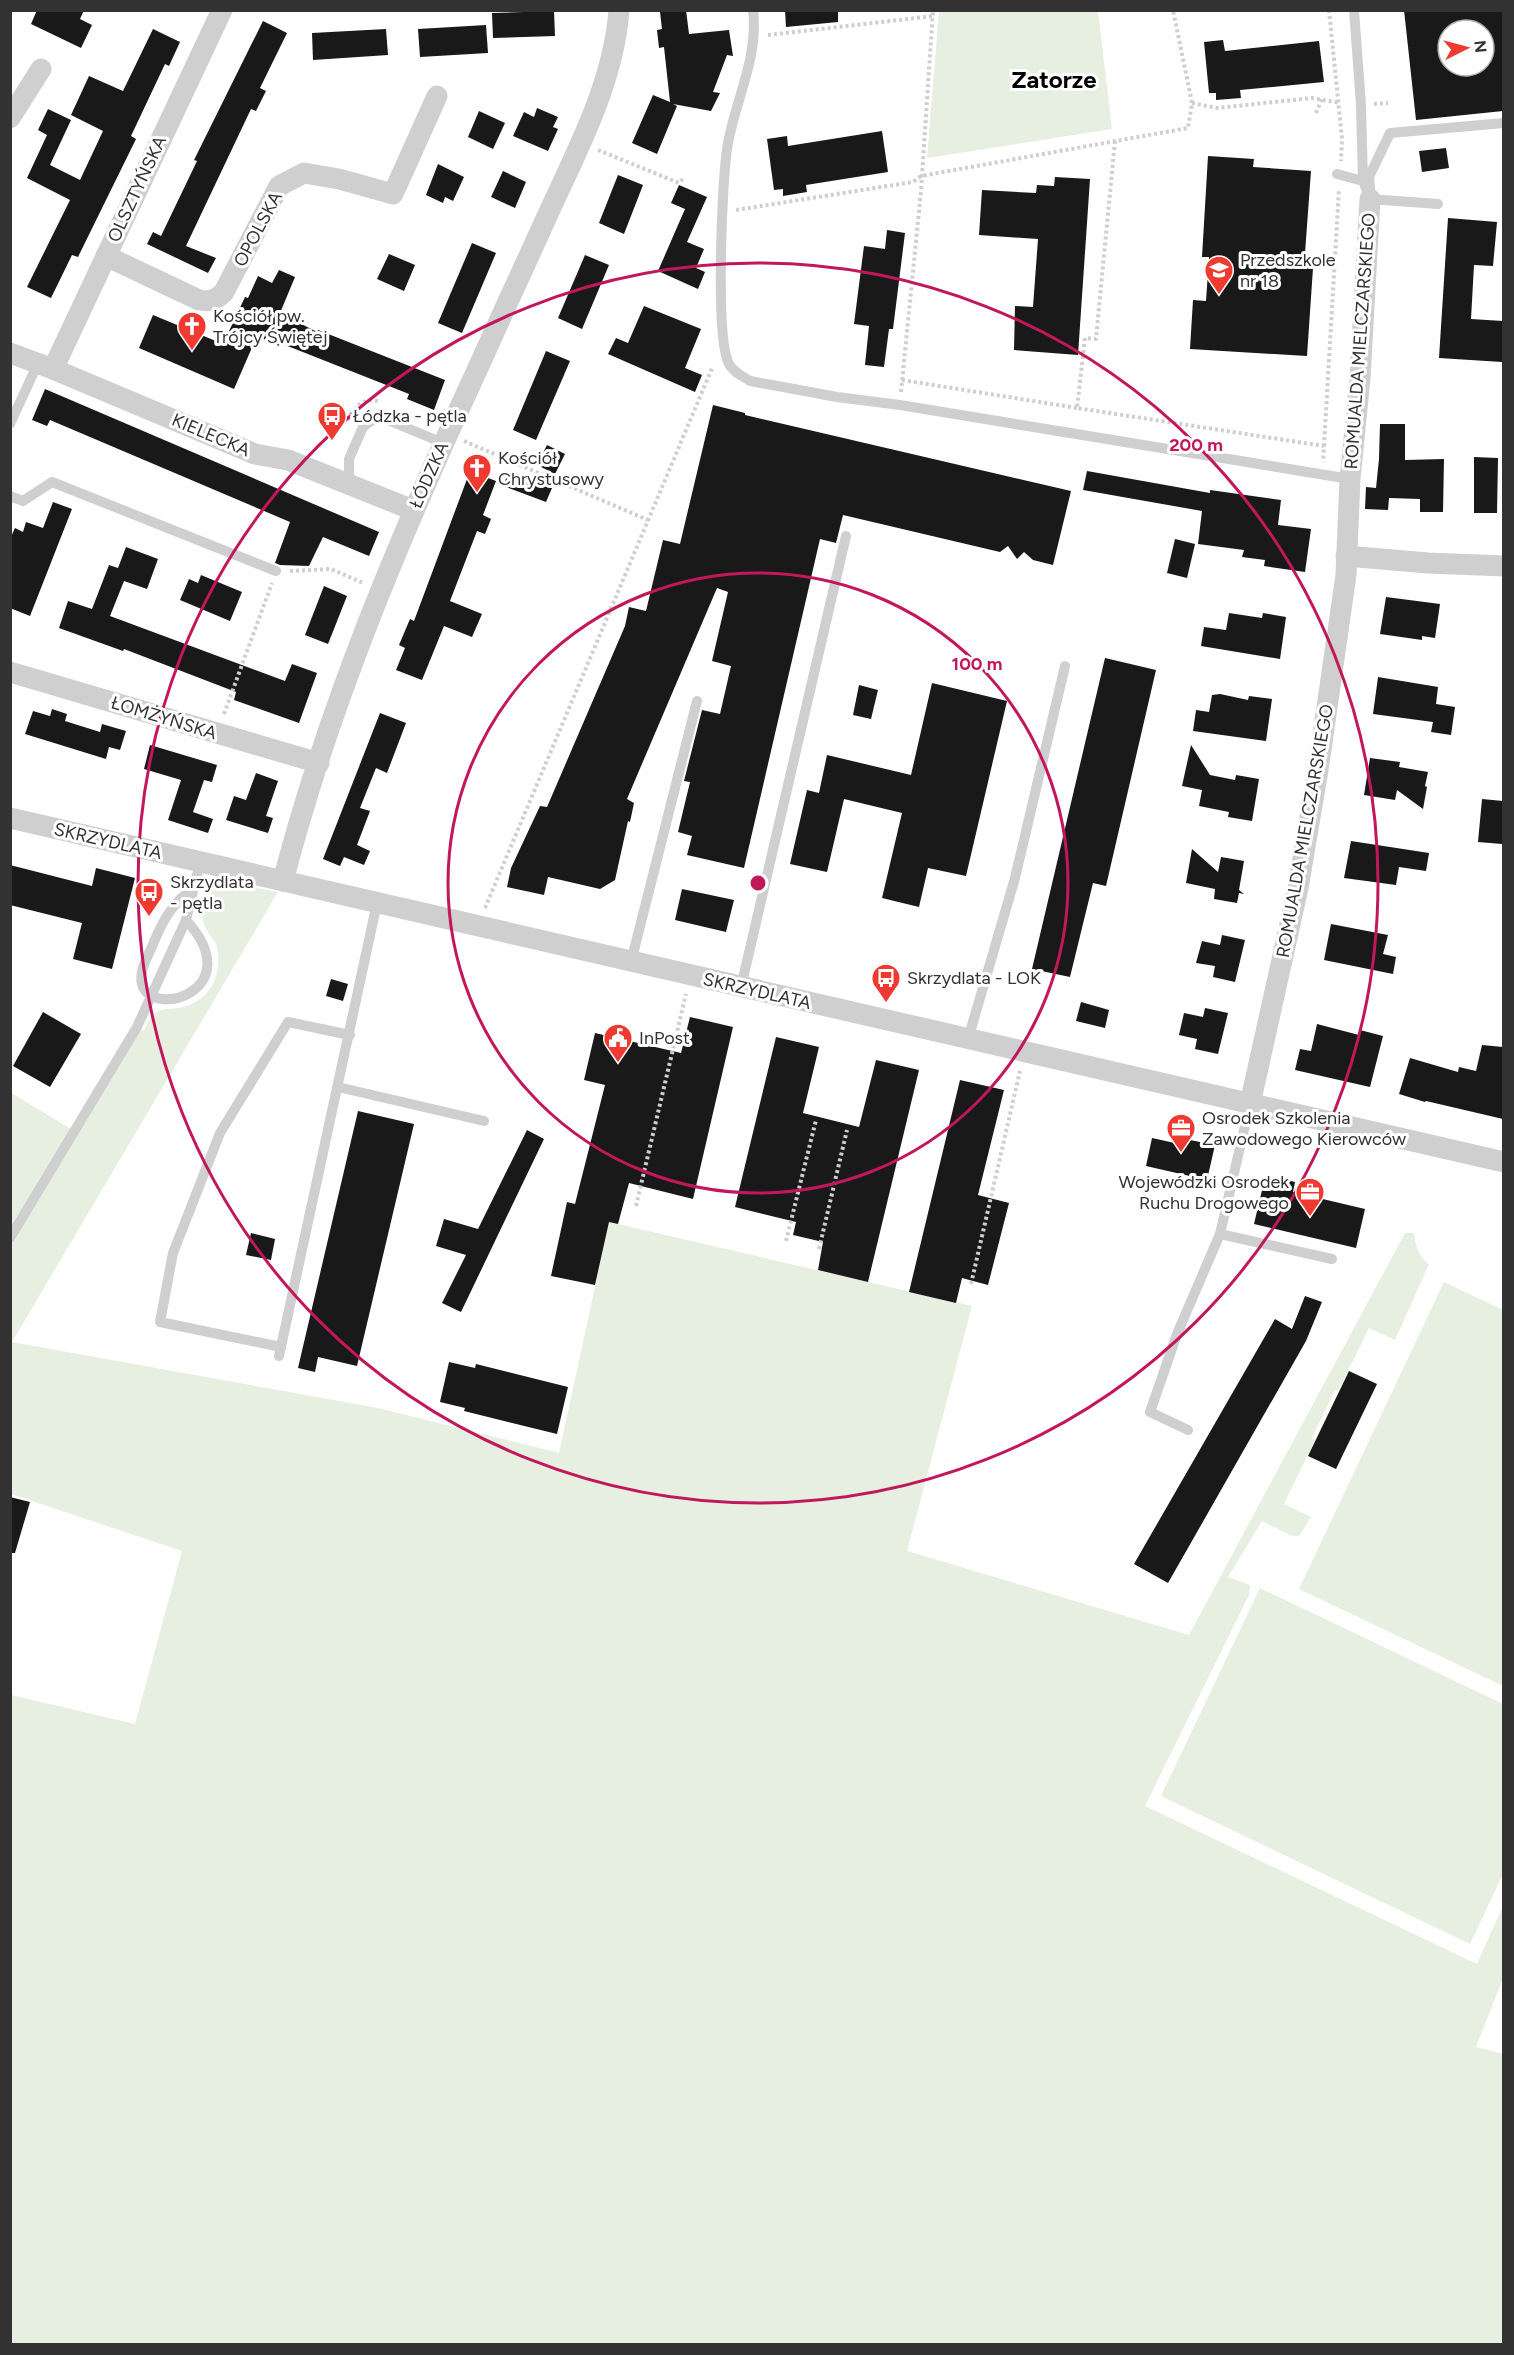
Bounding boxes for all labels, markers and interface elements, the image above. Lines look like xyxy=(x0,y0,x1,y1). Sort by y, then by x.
north arrow xyxy=(1436,18,1496,78)
text: N xyxy=(1470,39,1491,54)
district label: Zatorze xyxy=(1011,65,1097,94)
street label: OLSZTYŃSKA xyxy=(103,132,171,246)
street label: OPOLSKA xyxy=(229,188,287,270)
street label: ROMUALDA MIELCZARSKIEGO xyxy=(1340,212,1380,470)
place label: Przedszkole nr 18 xyxy=(1240,249,1336,292)
school or university icon: Przedszkole nr 18 xyxy=(1203,254,1235,296)
place label: Kościół pw. Trójcy Świętej xyxy=(213,305,328,348)
church icon: Kościół pw. Trójcy Świętej xyxy=(176,310,208,352)
bus stop icon: Łódzka - pętla xyxy=(316,400,348,442)
place label: Łódzka - pętla xyxy=(353,405,467,427)
street label: KIELECKA xyxy=(169,409,253,461)
text: 200 m xyxy=(1169,434,1223,456)
street label: ŁÓDZKA xyxy=(405,438,453,512)
place label: Kościół Chrystusowy xyxy=(498,447,605,490)
church icon: Kościół Chrystusowy xyxy=(461,452,493,494)
text: 100 m xyxy=(952,653,1002,675)
street label: ŁOMŻYŃSKA xyxy=(109,692,219,744)
street label: ROMUALDA MIELCZARSKIEGO xyxy=(1272,702,1338,959)
street label: SKRZYDLATA xyxy=(52,818,164,864)
place label: Skrzydlata - pętla xyxy=(170,871,254,914)
centre of rings xyxy=(748,873,768,893)
bus stop icon: Skrzydlata - pętla xyxy=(133,876,165,918)
bus stop icon: Skrzydlata - LOK xyxy=(870,962,902,1004)
place label: Skrzydlata - LOK xyxy=(907,967,1041,989)
street label: SKRZYDLATA xyxy=(701,968,813,1014)
public building icon: InPost xyxy=(602,1022,634,1064)
place label: InPost xyxy=(639,1027,690,1049)
place label: Osrodek Szkolenia Zawodowego Kierowców xyxy=(1202,1107,1406,1150)
office icon: Osrodek Szkolenia Zawodowego Kierowców xyxy=(1165,1112,1197,1154)
place label: Wojewódzki Osrodek Ruchu Drogowego xyxy=(1119,1171,1289,1214)
office icon: Wojewódzki Osrodek Ruchu Drogowego xyxy=(1294,1176,1326,1218)

